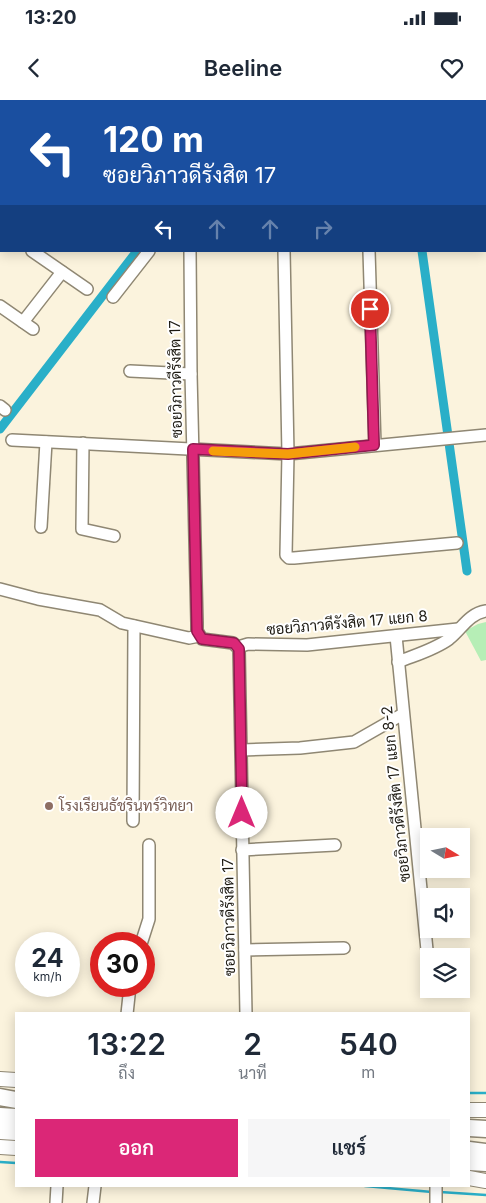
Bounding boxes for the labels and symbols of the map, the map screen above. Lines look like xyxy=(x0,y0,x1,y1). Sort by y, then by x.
pin xyxy=(349,288,391,330)
street label: ซอยวิภาวดีรังสิต 17 xyxy=(165,320,186,438)
street label: ซอยวิภาวดีรังสิต 17 แยก 8 xyxy=(266,606,428,639)
street label: ซอยวิภาวดีรังสิต 17 แยก 8-2 xyxy=(377,705,414,883)
position arrow xyxy=(215,786,267,838)
place label: โรงเรียนธัชรินทร์วิทยา xyxy=(58,796,193,815)
marker: โรงเรียนธัชรินทร์วิทยา xyxy=(43,800,55,812)
north arrow xyxy=(420,828,470,878)
street label: ซอยวิภาวดีรังสิต 17 xyxy=(218,858,239,976)
speed limit sign: 30 xyxy=(90,932,155,997)

